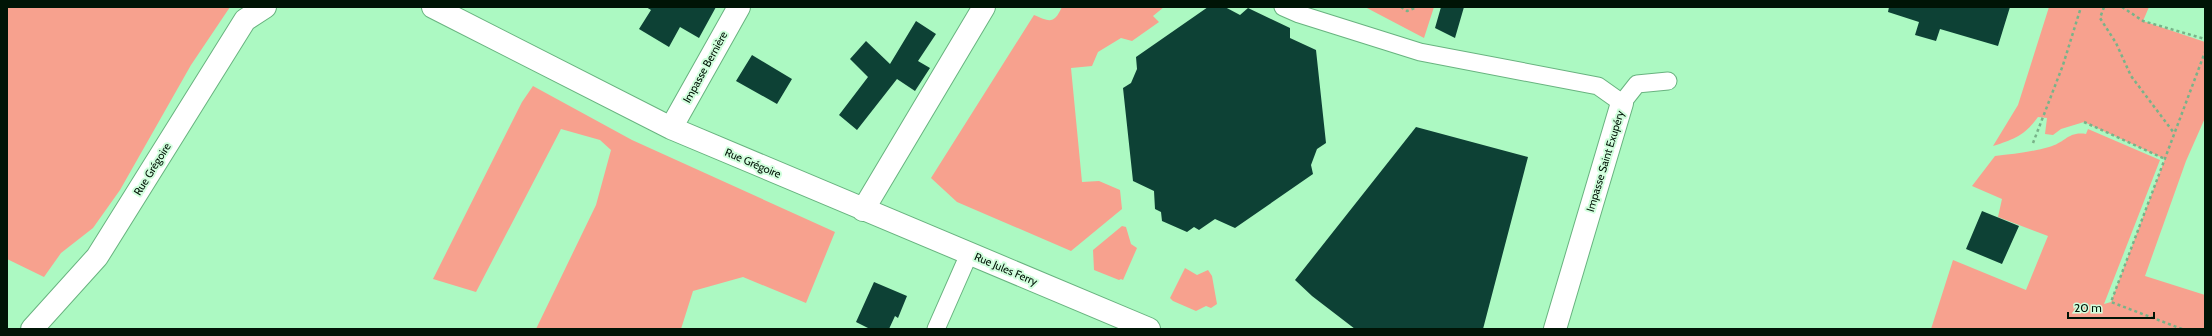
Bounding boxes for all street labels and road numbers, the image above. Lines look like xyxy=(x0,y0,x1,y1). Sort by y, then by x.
street label: Impasse Bernière xyxy=(680,28,731,105)
street label: Impasse Saint Exupéry xyxy=(1583,108,1627,213)
street label: Rue Grégoire xyxy=(130,140,174,198)
street label: Rue Grégoire xyxy=(723,145,783,181)
street label: Rue Jules Ferry xyxy=(972,249,1040,289)

